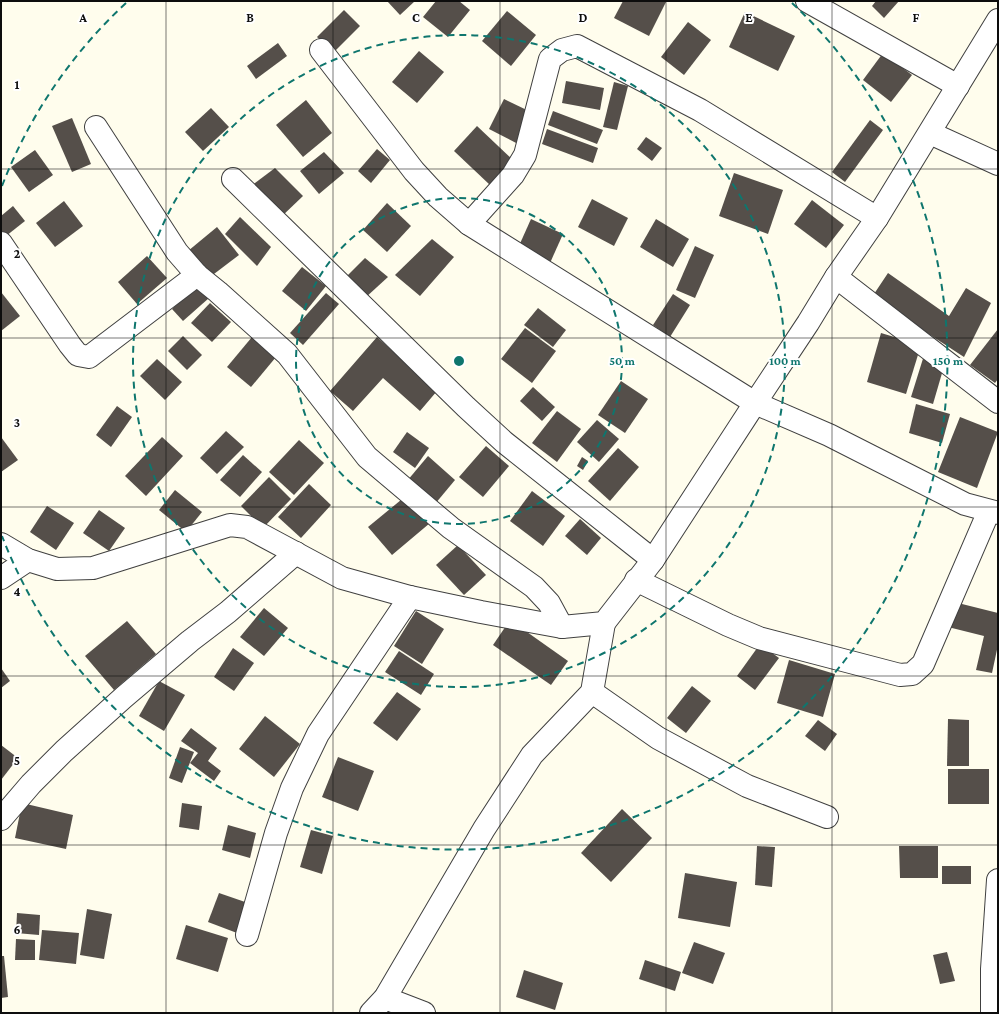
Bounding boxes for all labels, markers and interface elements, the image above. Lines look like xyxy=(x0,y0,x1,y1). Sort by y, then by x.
text: A xyxy=(78,10,87,25)
text: B xyxy=(246,10,254,25)
text: C xyxy=(412,10,420,25)
text: D xyxy=(579,10,588,25)
text: E xyxy=(745,10,753,25)
text: F xyxy=(913,10,920,25)
text: 1 xyxy=(15,77,20,92)
text: 2 xyxy=(14,246,21,261)
centre of rings xyxy=(452,354,466,368)
text: 50 m xyxy=(609,354,636,368)
text: 100 m xyxy=(769,354,802,368)
text: 150 m xyxy=(933,354,964,368)
text: 3 xyxy=(14,415,20,430)
text: 4 xyxy=(13,584,21,599)
text: 5 xyxy=(14,753,20,768)
text: 6 xyxy=(13,922,21,937)

